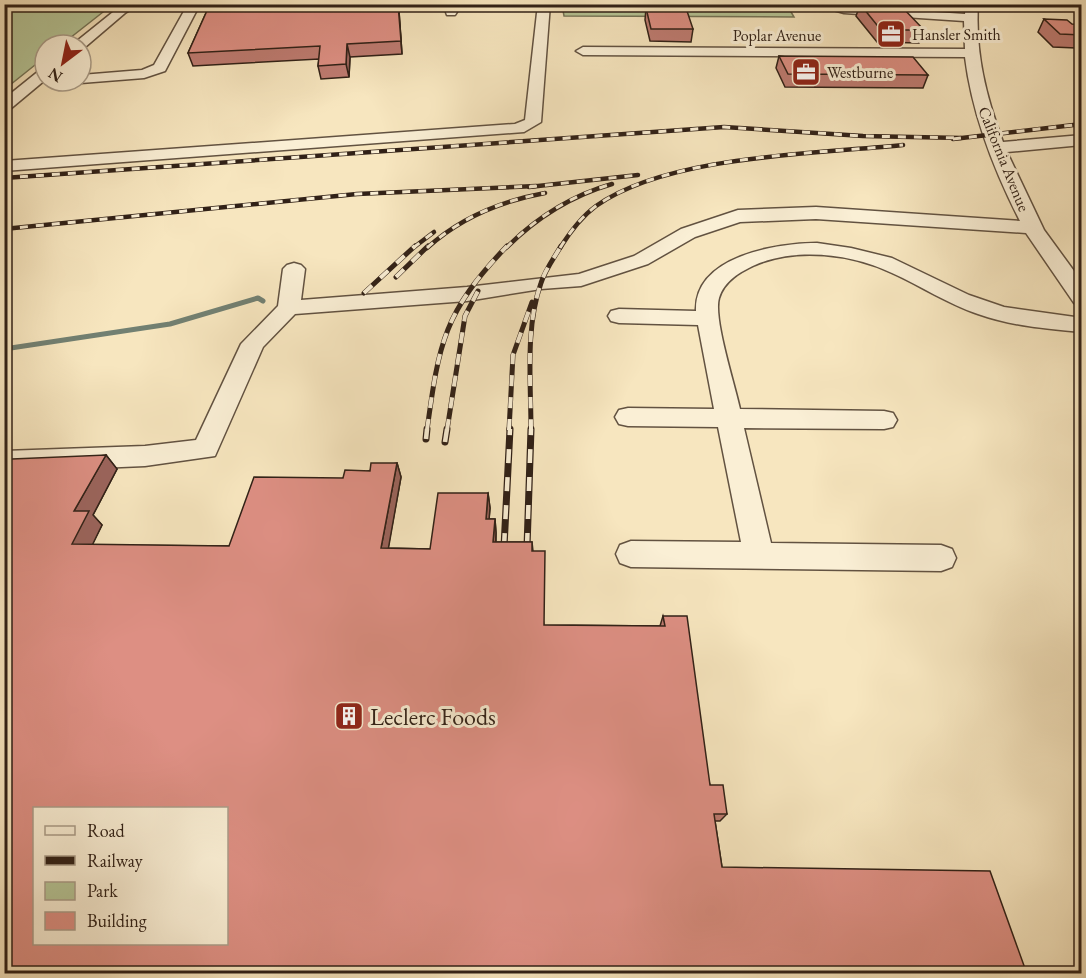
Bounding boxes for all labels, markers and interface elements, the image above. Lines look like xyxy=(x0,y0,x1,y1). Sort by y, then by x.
office icon: Hansler Smith xyxy=(875,18,907,50)
place label: Hansler Smith xyxy=(912,24,1001,45)
street label: Poplar Avenue xyxy=(733,25,821,46)
north arrow xyxy=(33,33,93,93)
office icon: Westburne xyxy=(790,56,822,88)
place label: Westburne xyxy=(827,62,893,83)
text: N xyxy=(44,63,66,88)
street label: California Avenue xyxy=(973,103,1035,215)
building icon: Leclerc Foods xyxy=(333,700,365,732)
place label: Leclerc Foods xyxy=(370,701,496,732)
legend xyxy=(33,807,228,945)
text: Road xyxy=(87,819,126,842)
text: Railway xyxy=(87,849,143,872)
text: Park xyxy=(87,879,118,902)
text: Building xyxy=(87,909,147,932)

